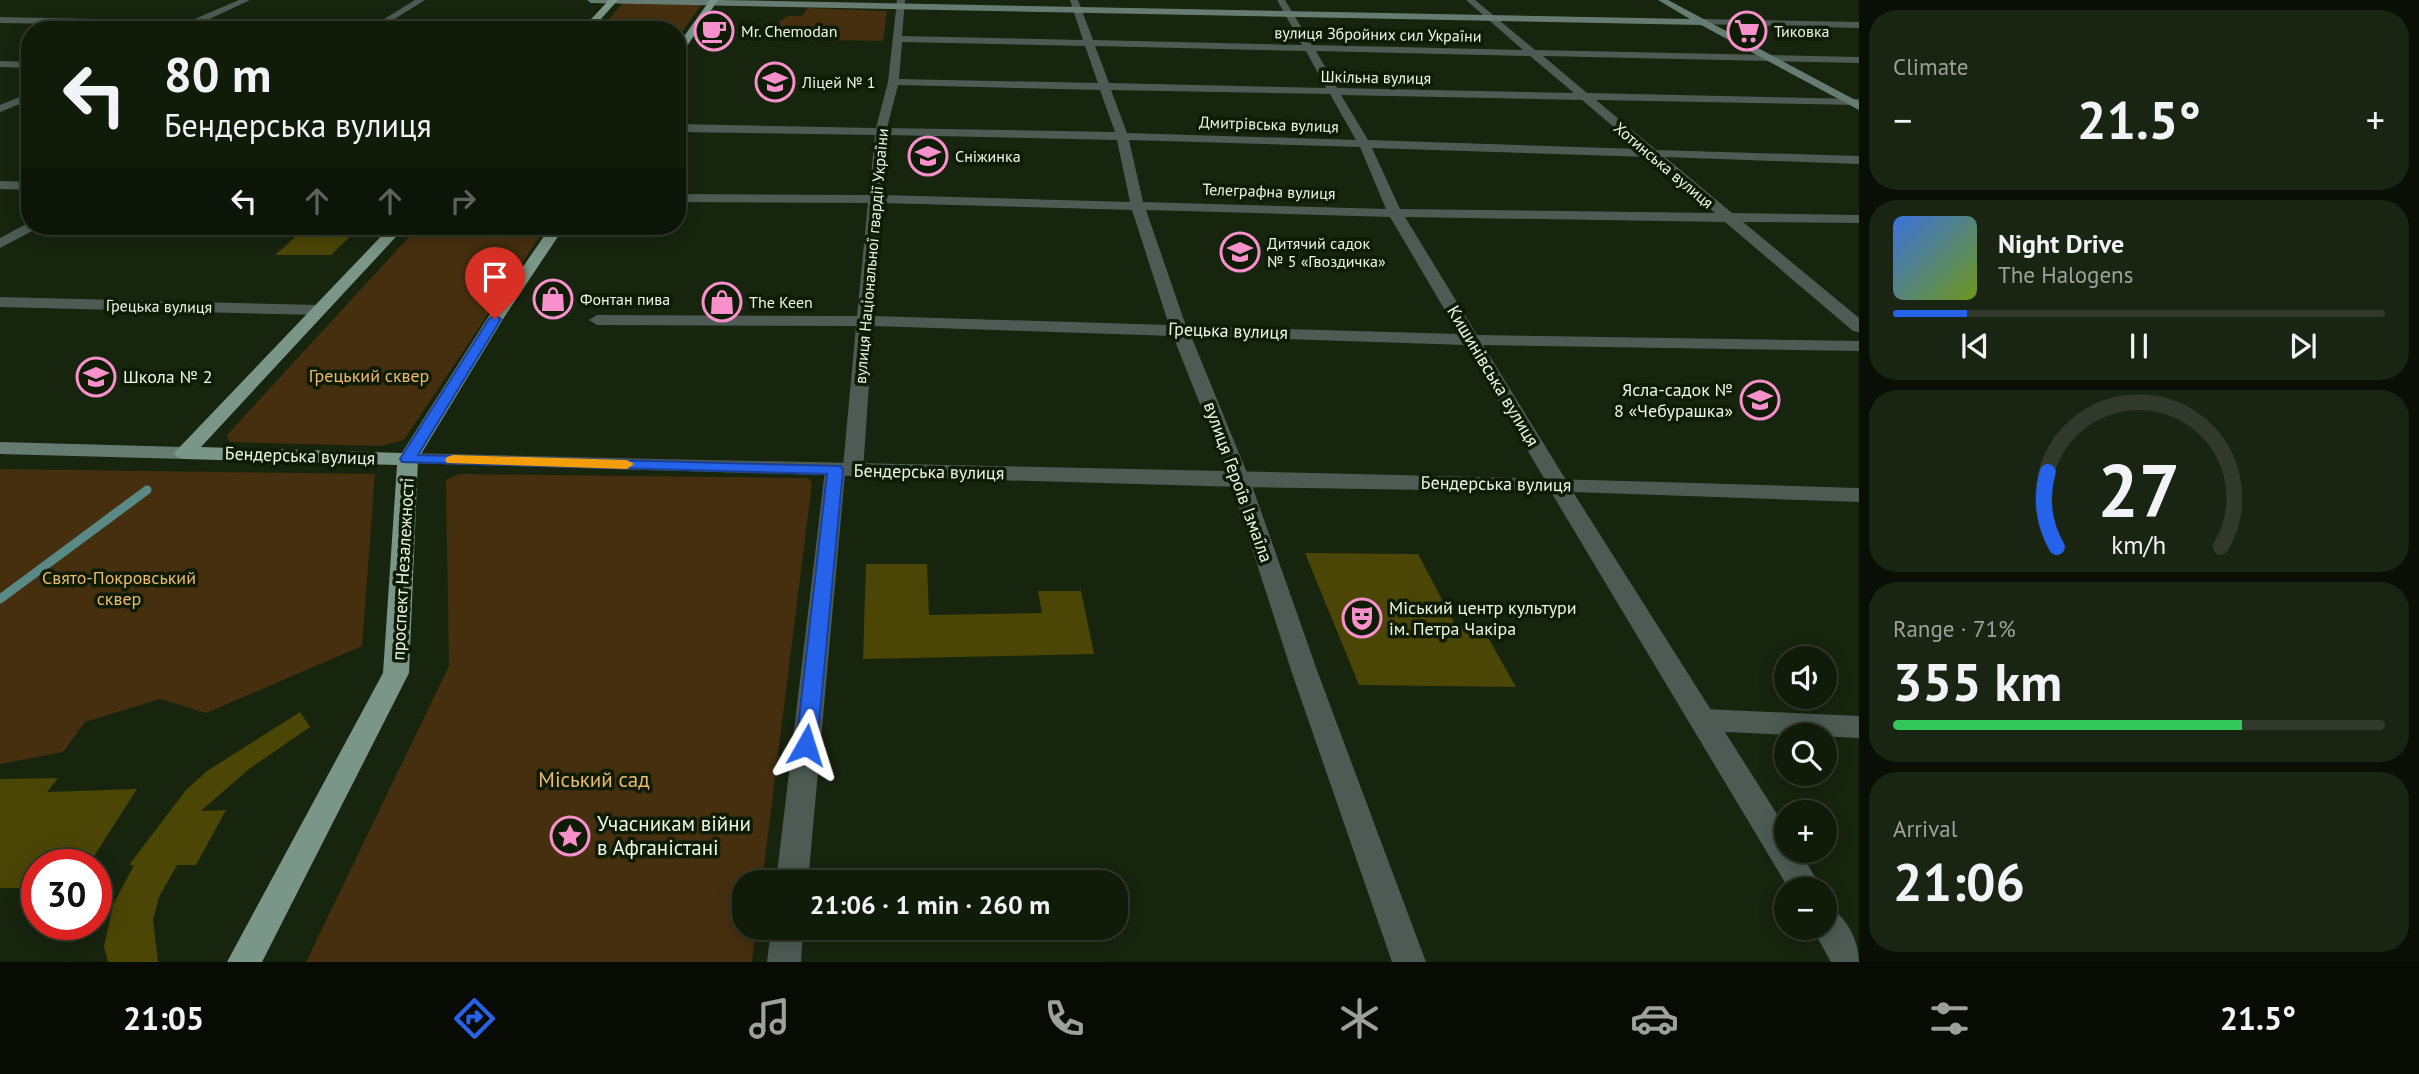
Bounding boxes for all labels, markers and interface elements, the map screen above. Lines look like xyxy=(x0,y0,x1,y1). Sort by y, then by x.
cafe icon: Mr. Chemodan xyxy=(693,10,735,52)
supermarket icon: Тиковка xyxy=(1726,10,1768,52)
place label: Mr. Chemodan xyxy=(741,21,837,41)
place label: Тиковка xyxy=(1774,21,1829,41)
street label: вулиця Збройних сил України xyxy=(1274,22,1482,46)
text: 80 m xyxy=(164,42,271,106)
icon: left xyxy=(49,49,140,140)
text: Climate xyxy=(1893,52,1968,81)
school or university icon: Ліцей № 1 xyxy=(754,61,796,103)
street label: Шкільна вулиця xyxy=(1321,66,1431,88)
place label: Ліцей № 1 xyxy=(801,72,876,92)
text: 21.5° xyxy=(2077,86,2201,153)
text: − xyxy=(1893,95,1912,144)
text: + xyxy=(2366,95,2385,144)
text: Бендерська вулиця xyxy=(164,104,432,146)
street label: Дмитрівська вулиця xyxy=(1199,112,1339,136)
street label: Хотинська вулиця xyxy=(1610,117,1718,213)
street label: вулиця Національної гвардії України xyxy=(850,127,892,385)
school or university icon: Сніжинка xyxy=(907,135,949,177)
place label: Сніжинка xyxy=(955,146,1021,166)
street label: Телеграфна вулиця xyxy=(1202,179,1336,203)
icon: left xyxy=(225,182,263,220)
icon: ahead xyxy=(298,182,336,220)
icon: ahead xyxy=(371,182,409,220)
icon: right xyxy=(444,182,482,220)
text: Night Drive xyxy=(1998,227,2124,260)
school or university icon: Дитячий садок № 5 «Гвоздичка» xyxy=(1219,231,1261,273)
place label: Дитячий садок № 5 «Гвоздичка» xyxy=(1267,233,1386,271)
pin xyxy=(465,247,525,319)
icon: arrive xyxy=(476,258,514,296)
text: The Halogens xyxy=(1998,260,2133,289)
shop icon: Фонтан пива xyxy=(532,278,574,320)
shop icon: The Keen xyxy=(701,281,743,323)
place label: Фонтан пива xyxy=(580,289,670,309)
place label: The Keen xyxy=(749,292,813,312)
street label: Грецька вулиця xyxy=(106,295,212,317)
street label: Кишинівська вулиця xyxy=(1442,301,1545,451)
street label: Грецька вулиця xyxy=(1168,317,1288,344)
icon: previous xyxy=(1956,327,1994,365)
icon: pause xyxy=(2120,327,2158,365)
icon: next xyxy=(2284,327,2322,365)
school or university icon: Школа № 2 xyxy=(75,356,117,398)
park label: Грецький сквер xyxy=(309,364,429,387)
place label: Школа № 2 xyxy=(123,365,213,388)
place label: Ясла-садок № 8 «Чебурашка» xyxy=(1614,378,1733,422)
school or university icon: Ясла-садок № 8 «Чебурашка» xyxy=(1739,379,1781,421)
street label: вулиця Героїв Ізмаїла xyxy=(1199,398,1278,565)
street label: Бендерська вулиця xyxy=(224,441,376,470)
text: 27 xyxy=(2098,443,2180,537)
street label: Бендерська вулиця xyxy=(854,459,1005,484)
street label: Бендерська вулиця xyxy=(1421,471,1572,496)
street label: проспект Незалежності xyxy=(386,477,419,661)
text: km/h xyxy=(2112,529,2166,561)
park label: Свято-Покровський сквер xyxy=(42,566,196,610)
place label: Міський центр культури ім. Петра Чакіра xyxy=(1389,596,1577,640)
theatre icon: Міський центр культури ім. Петра Чакіра xyxy=(1341,597,1383,639)
text: Range · 71% xyxy=(1893,614,2016,643)
map controls xyxy=(1774,646,1837,940)
button: sound xyxy=(1774,646,1837,709)
text: 355 km xyxy=(1893,648,2062,715)
position arrow xyxy=(769,708,843,782)
button: search xyxy=(1774,723,1837,786)
park label: Міський сад xyxy=(538,766,650,793)
button: + xyxy=(1774,800,1837,863)
place label: Учасникам війни в Афганістані xyxy=(597,810,751,861)
text: Arrival xyxy=(1893,814,1957,843)
place icon: Учасникам війни в Афганістані xyxy=(549,815,591,857)
text: 21:06 xyxy=(1893,848,2025,915)
speed limit sign: 30 xyxy=(21,849,112,940)
button: − xyxy=(1774,877,1837,940)
text: 21:06 · 1 min · 260 m xyxy=(810,888,1050,921)
icon: directions xyxy=(450,994,499,1043)
icon: music xyxy=(745,994,794,1043)
icon: phone xyxy=(1040,994,1089,1043)
icon: climate xyxy=(1335,994,1384,1043)
icon: car xyxy=(1630,994,1679,1043)
icon: filters xyxy=(1925,994,1974,1043)
text: 21:05 xyxy=(123,997,204,1039)
text: 21.5° xyxy=(2220,997,2296,1039)

